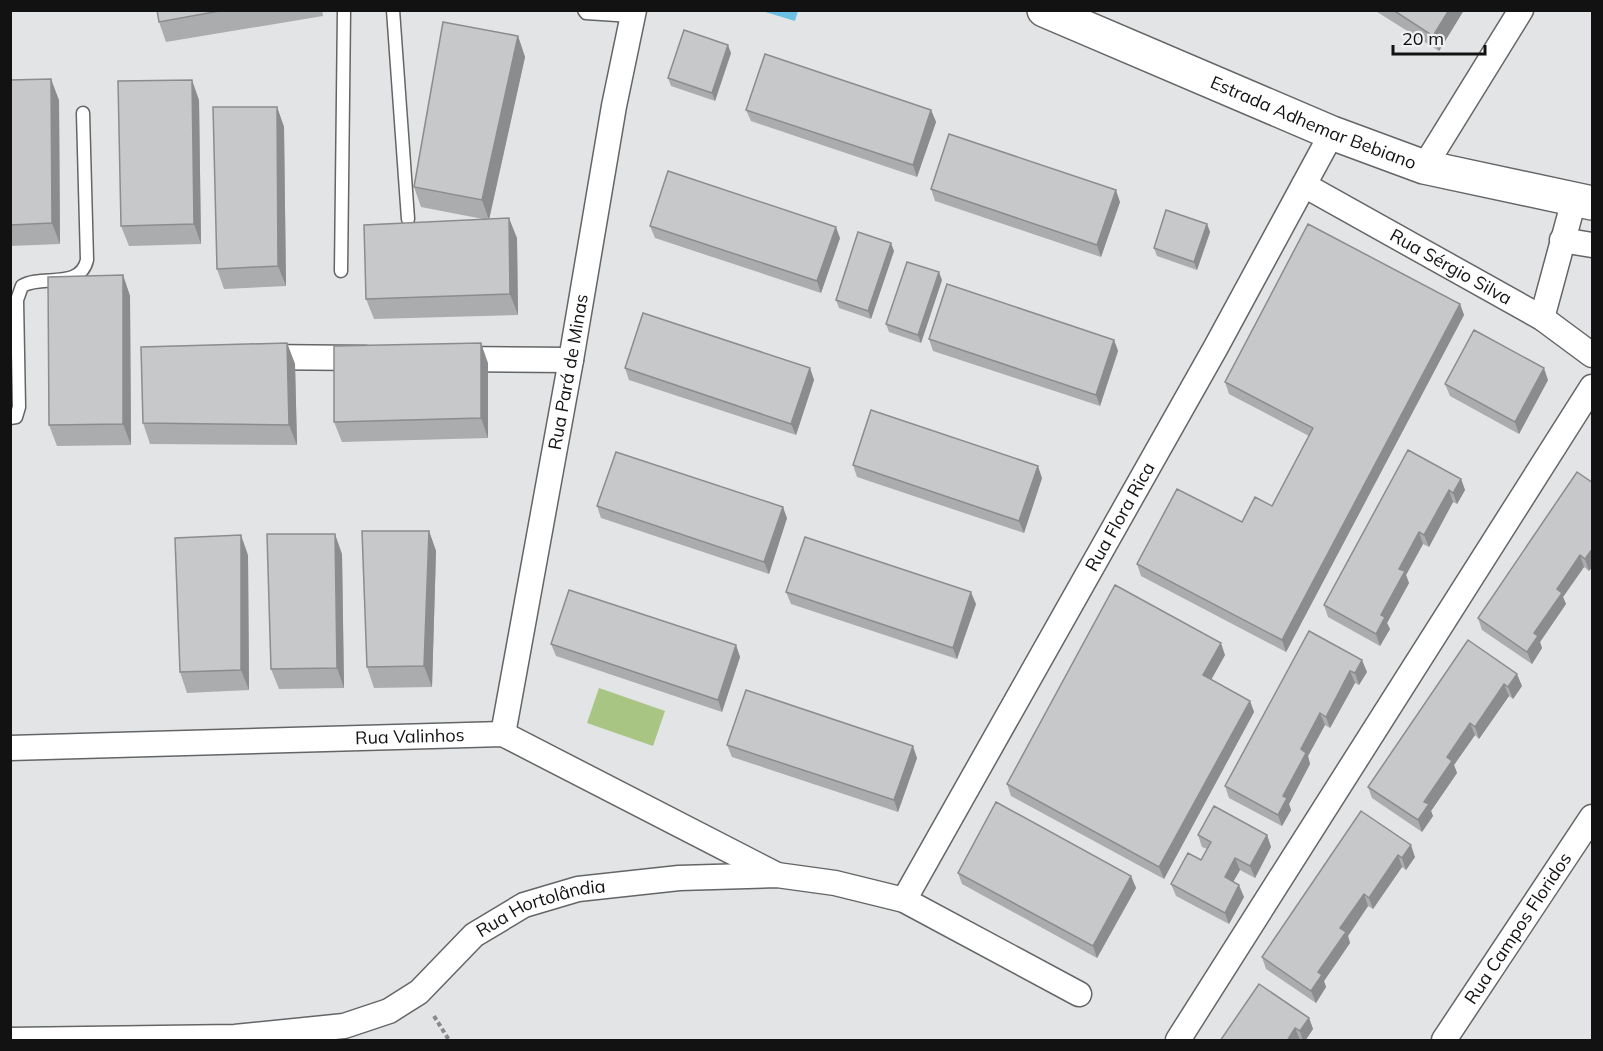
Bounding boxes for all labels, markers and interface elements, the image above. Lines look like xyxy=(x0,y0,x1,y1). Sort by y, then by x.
scale bar xyxy=(1393,18,1484,56)
text: 20 m xyxy=(1402,27,1444,50)
street label: Estrada Adhemar Bebiano xyxy=(1207,70,1420,174)
street label: Rua Sérgio Silva xyxy=(1386,223,1516,310)
street label: Rua Pará de Minas xyxy=(543,292,593,452)
street label: Rua Flora Rica xyxy=(1080,458,1160,575)
street label: Rua Valinhos xyxy=(355,723,465,749)
street label: Rua Campos Floridos xyxy=(1459,848,1576,1008)
street label: Rua Hortolândia xyxy=(472,874,606,942)

